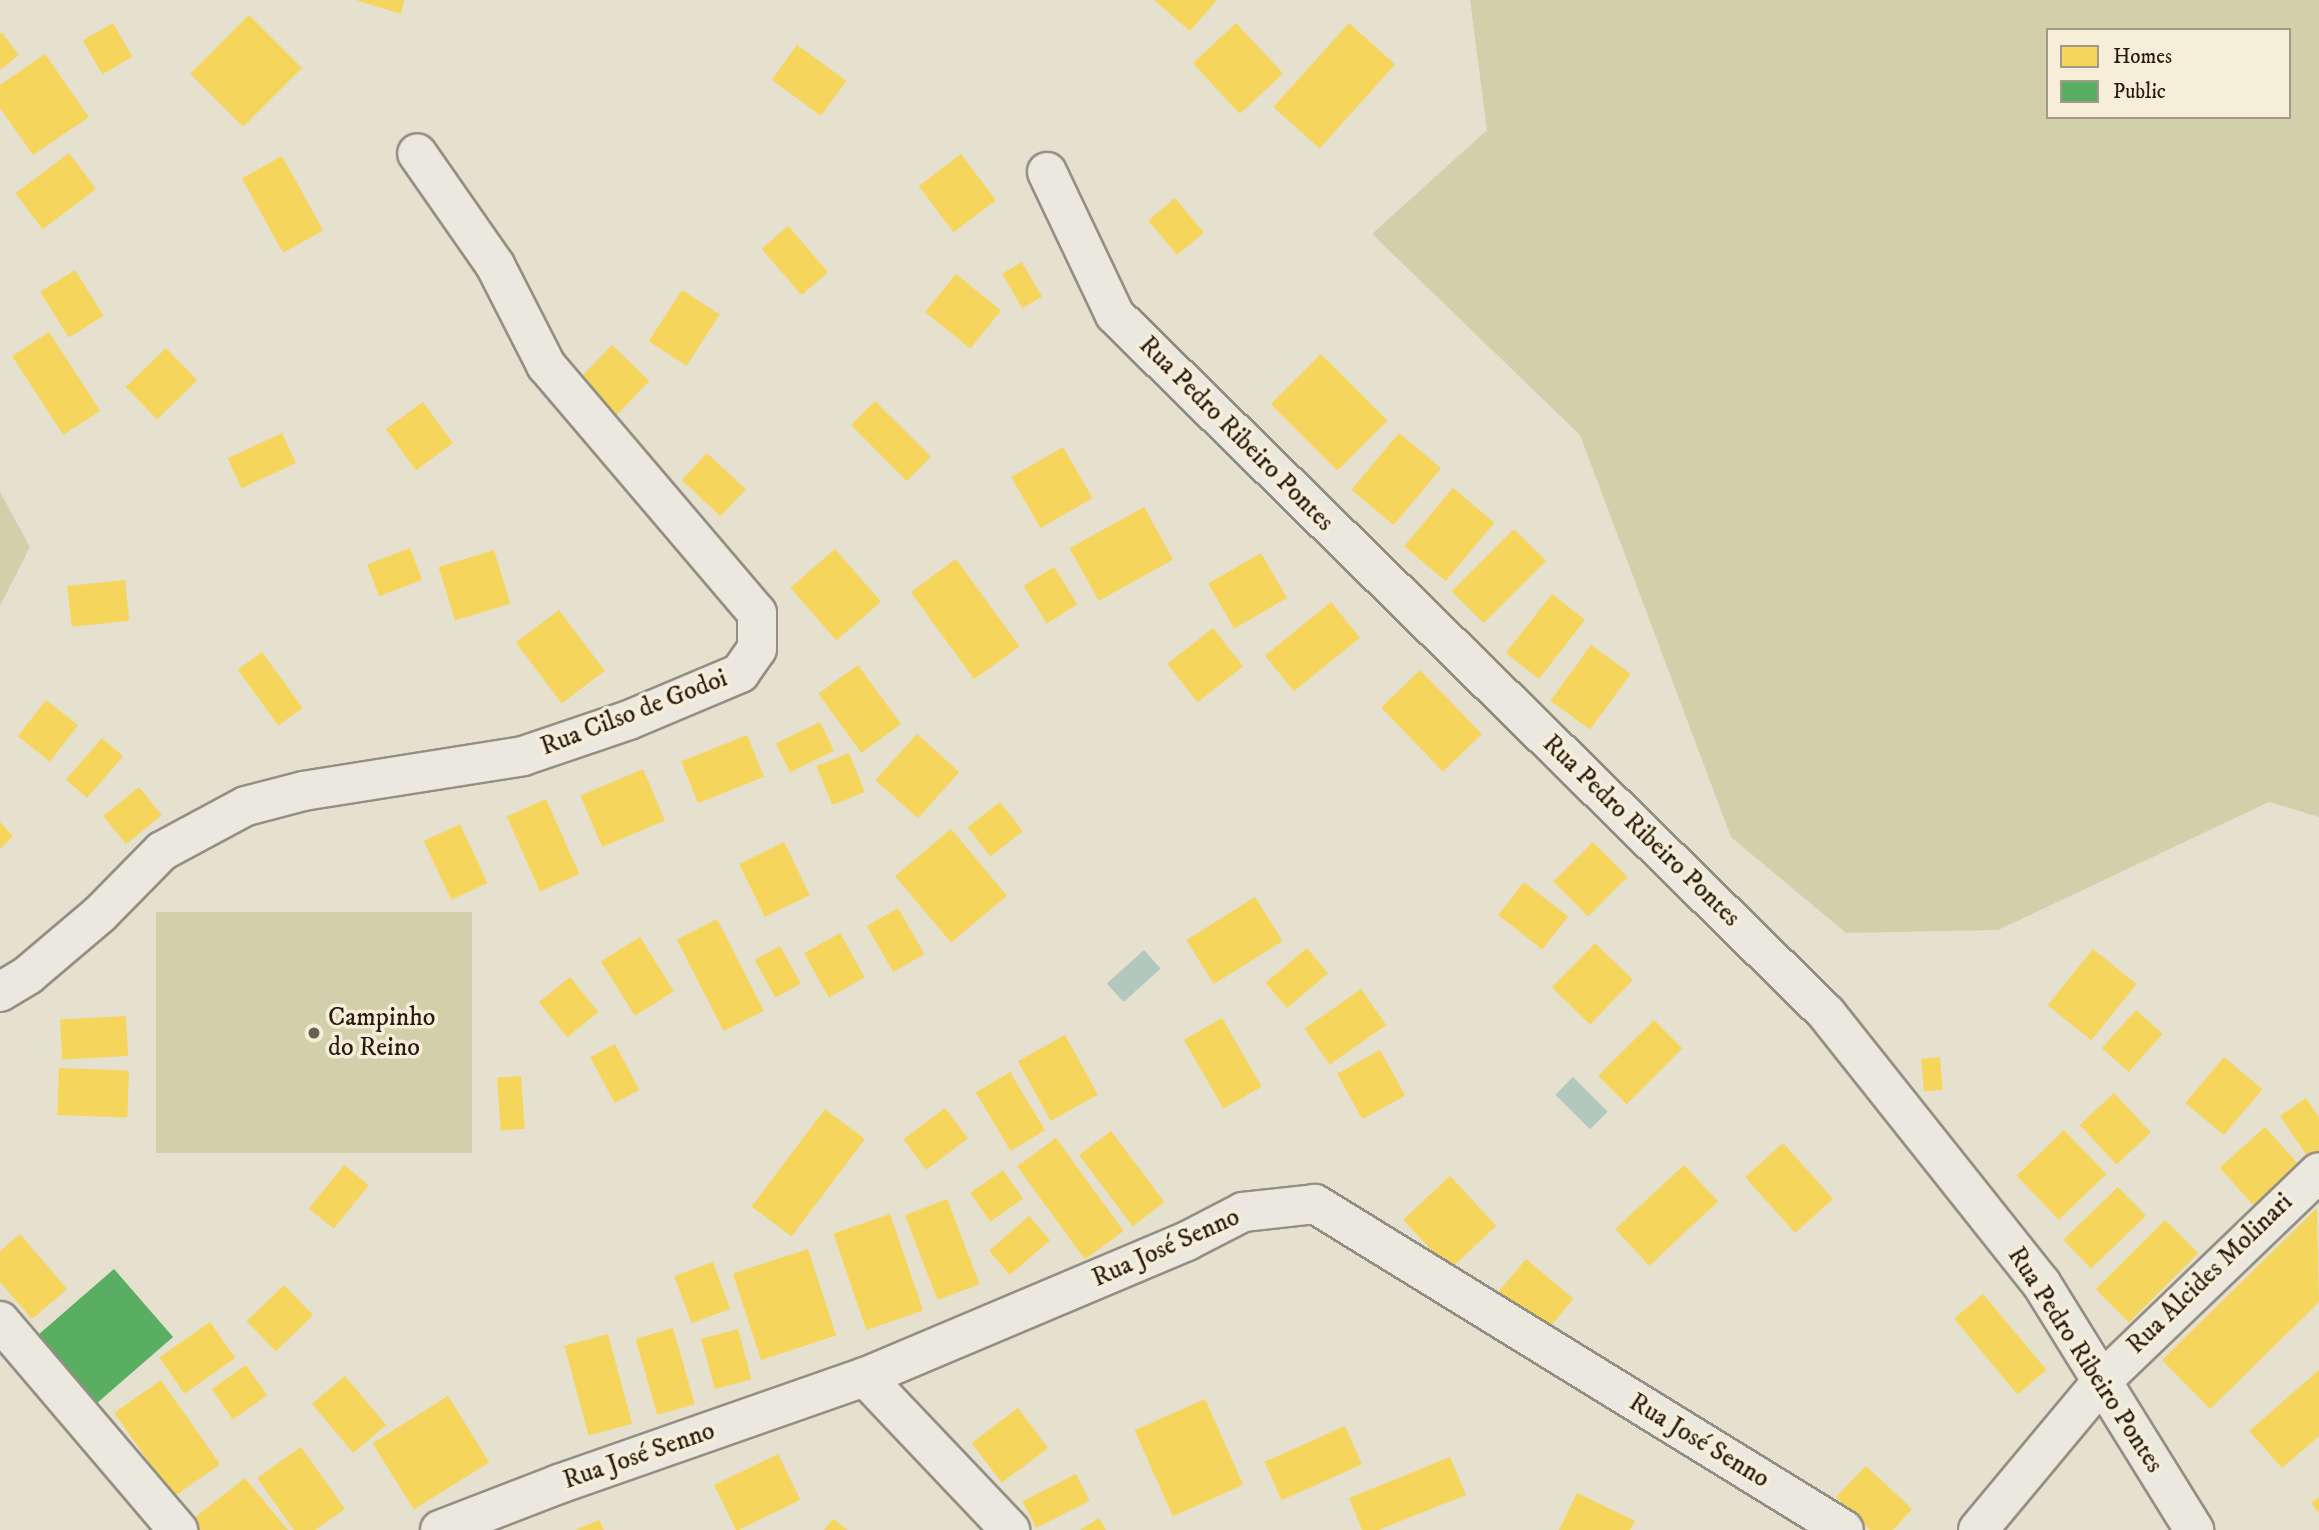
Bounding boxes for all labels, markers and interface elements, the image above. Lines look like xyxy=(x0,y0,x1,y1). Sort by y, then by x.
legend xyxy=(2046,28,2291,119)
text: Homes xyxy=(2113,44,2172,70)
text: Public xyxy=(2113,79,2166,105)
street label: Rua Pedro Ribeiro Pontes xyxy=(1132,330,1340,538)
street label: Rua Cilso de Godoi xyxy=(536,663,732,763)
street label: Rua Pedro Ribeiro Pontes xyxy=(1536,728,1746,934)
place label: Campinho do Reino xyxy=(328,1002,435,1064)
marker: Campinho do Reino xyxy=(306,1025,322,1041)
street label: Rua Alcides Molinari xyxy=(2121,1187,2299,1361)
street label: Rua José Senno xyxy=(1087,1202,1245,1294)
street label: Rua Pedro Ribeiro Pontes xyxy=(2000,1241,2170,1479)
street label: Rua José Senno xyxy=(1623,1387,1775,1495)
street label: Rua José Senno xyxy=(559,1416,719,1496)

